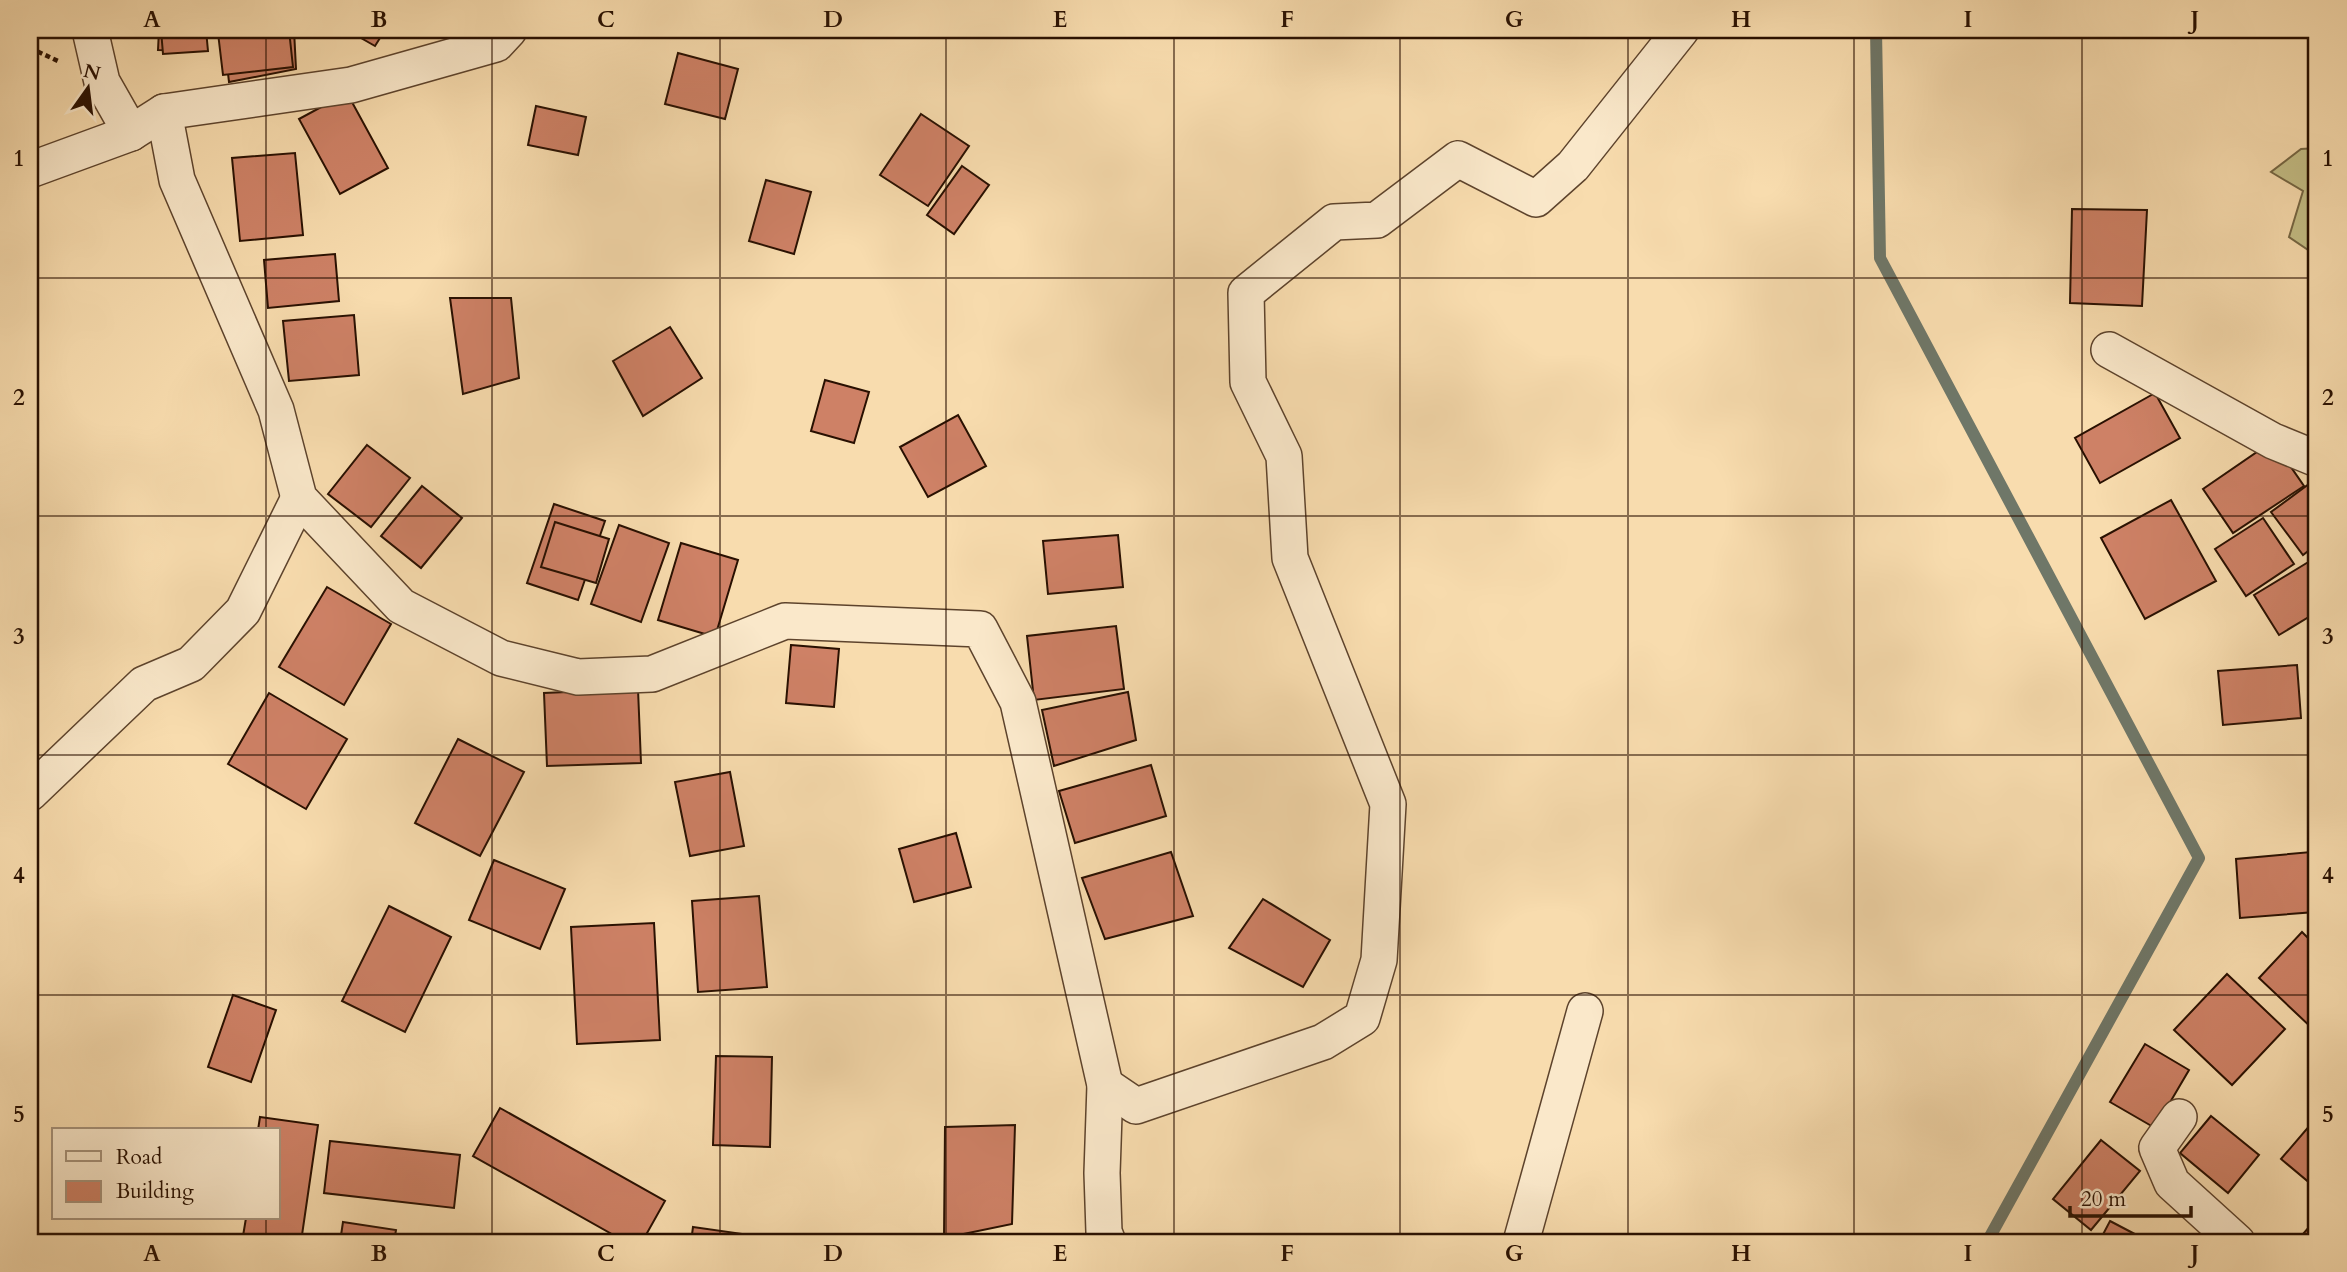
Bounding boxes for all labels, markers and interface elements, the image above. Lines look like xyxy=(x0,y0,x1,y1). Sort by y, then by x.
text: A xyxy=(143,4,161,35)
text: B xyxy=(371,4,387,35)
text: C xyxy=(597,4,615,35)
text: D xyxy=(823,4,843,35)
text: E xyxy=(1053,4,1067,35)
text: F xyxy=(1280,4,1294,35)
text: G xyxy=(1505,4,1524,35)
text: H xyxy=(1731,4,1751,35)
text: I xyxy=(1964,4,1972,35)
text: J xyxy=(2188,4,2199,35)
north arrow xyxy=(52,52,122,122)
text: N xyxy=(81,58,104,87)
text: 1 xyxy=(13,143,25,174)
text: 1 xyxy=(2322,143,2334,174)
text: 2 xyxy=(13,382,25,413)
text: 2 xyxy=(2322,382,2334,413)
text: 3 xyxy=(13,621,25,652)
text: 3 xyxy=(2322,621,2334,652)
text: 4 xyxy=(13,860,25,891)
text: 4 xyxy=(2322,860,2334,891)
text: 5 xyxy=(13,1099,25,1130)
text: 5 xyxy=(2322,1099,2334,1130)
legend xyxy=(52,1128,280,1220)
text: Road xyxy=(116,1143,162,1172)
scale bar xyxy=(2070,1174,2191,1218)
text: Building xyxy=(116,1177,194,1206)
text: 20 m xyxy=(2081,1185,2126,1214)
text: A xyxy=(143,1238,161,1269)
text: B xyxy=(371,1238,387,1269)
text: C xyxy=(597,1238,615,1269)
text: D xyxy=(823,1238,843,1269)
text: E xyxy=(1053,1238,1067,1269)
text: F xyxy=(1280,1238,1294,1269)
text: G xyxy=(1505,1238,1524,1269)
text: H xyxy=(1731,1238,1751,1269)
text: I xyxy=(1964,1238,1972,1269)
text: J xyxy=(2188,1238,2199,1269)

